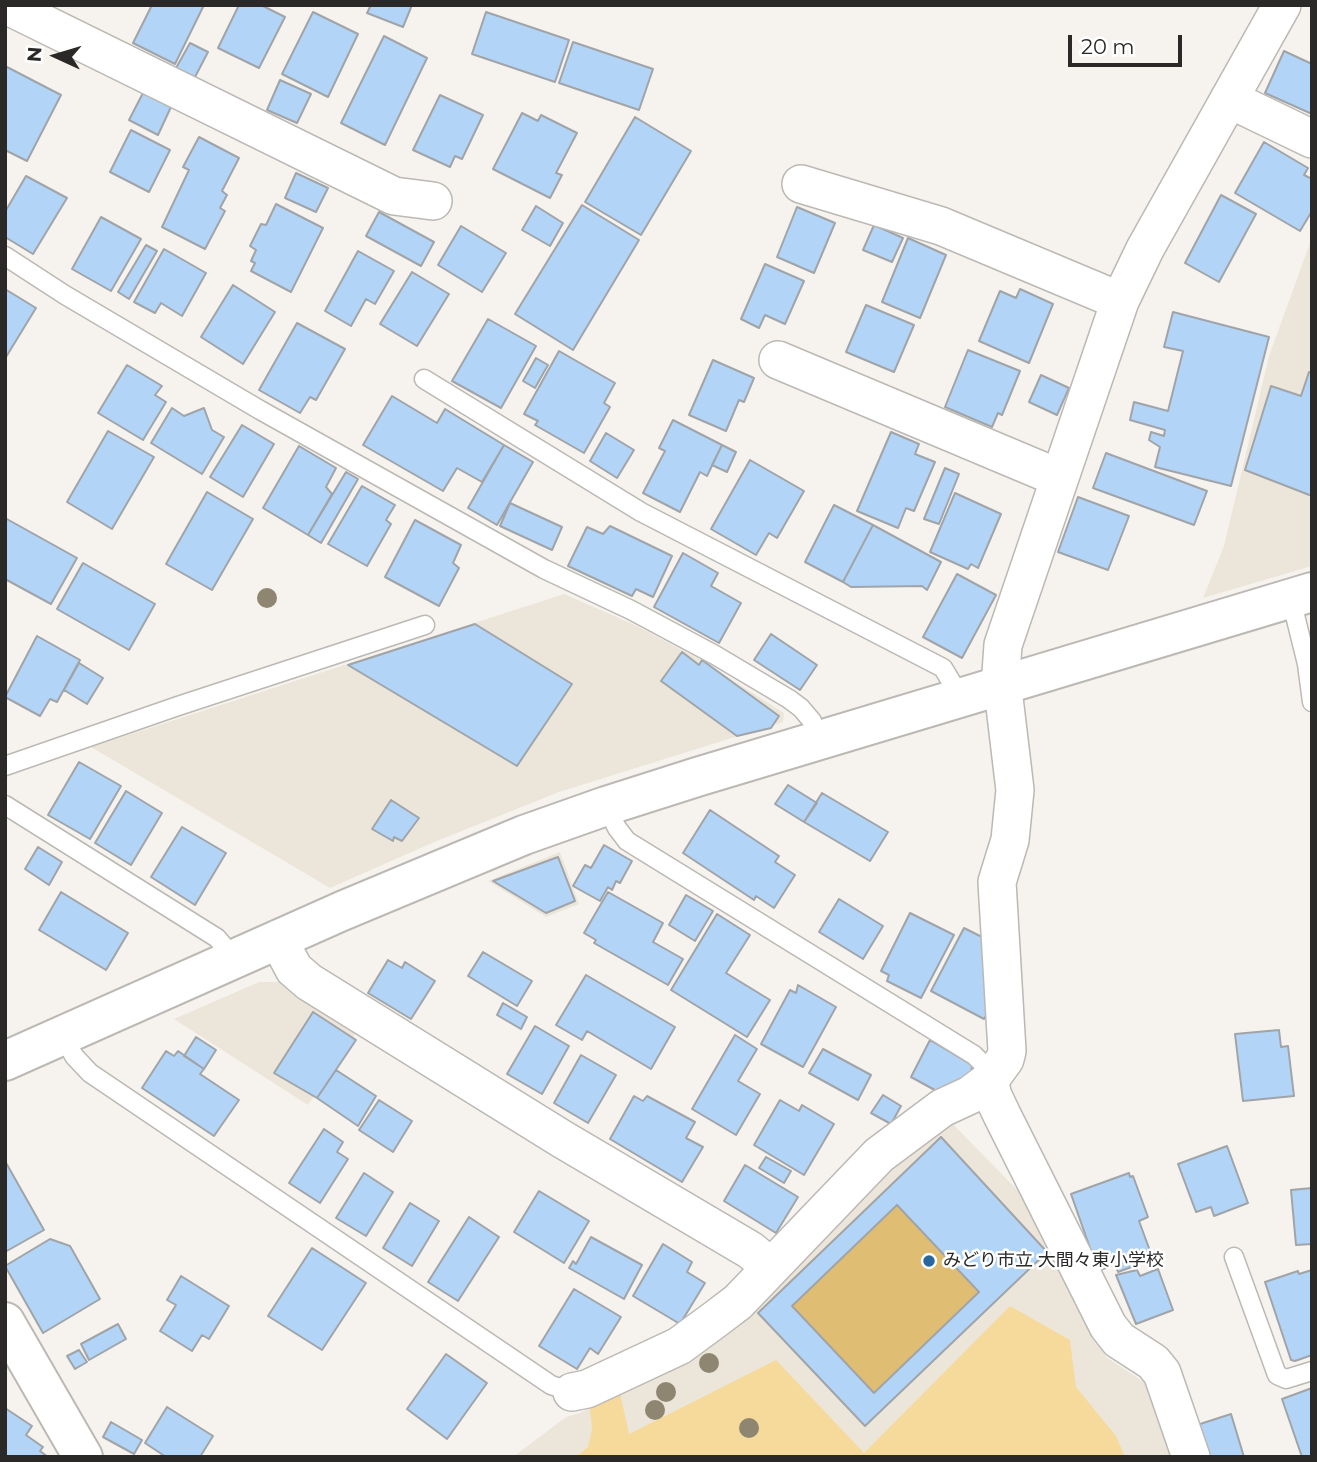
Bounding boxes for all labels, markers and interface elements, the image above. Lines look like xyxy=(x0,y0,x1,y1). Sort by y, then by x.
north arrow xyxy=(21,21,91,91)
scale bar xyxy=(1072,21,1186,65)
text: 20 m xyxy=(1081,34,1135,59)
text: N xyxy=(23,46,47,63)
place label: みどり市立 大間々東小学校 xyxy=(943,1250,1164,1272)
marker: みどり市立 大間々東小学校 xyxy=(921,1253,937,1269)

